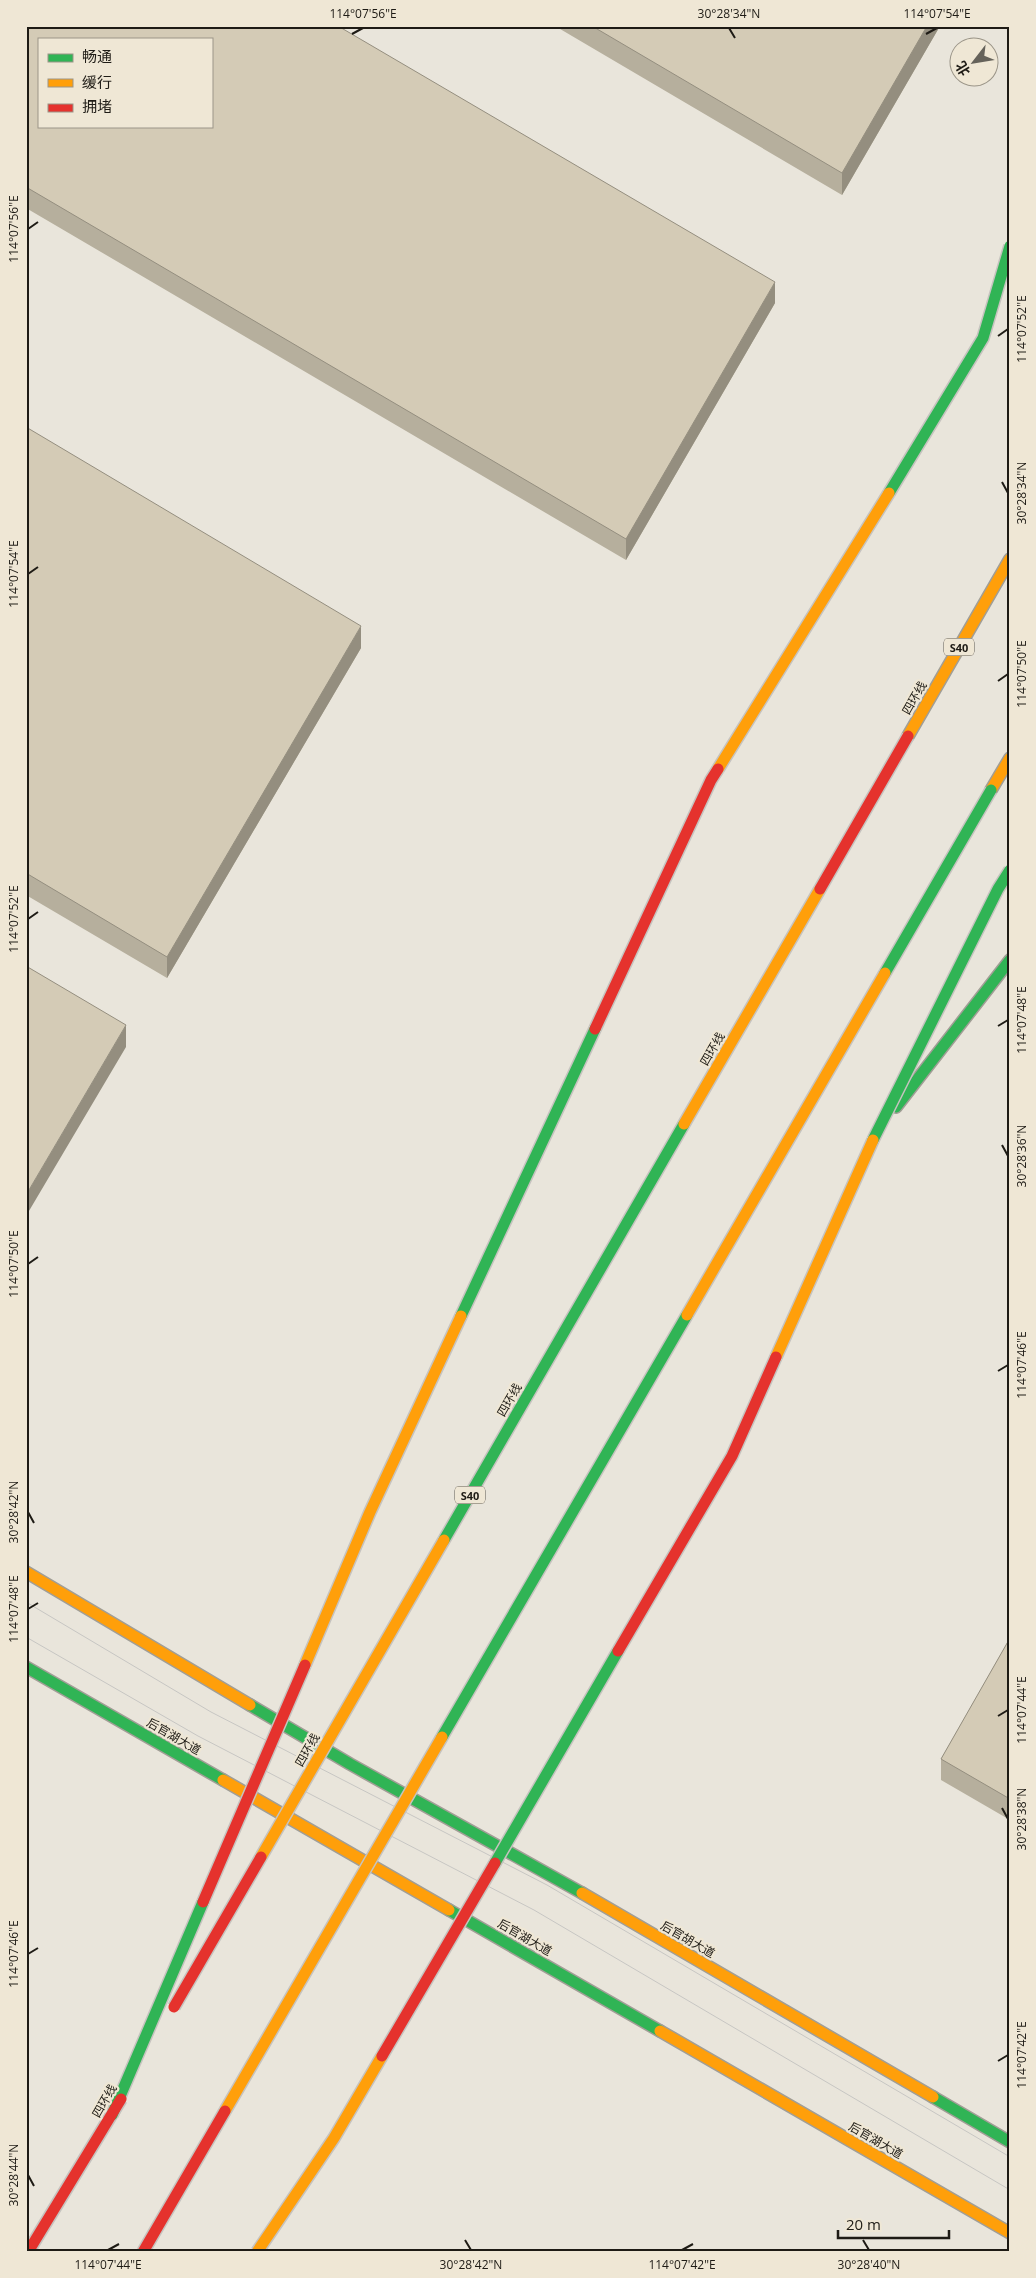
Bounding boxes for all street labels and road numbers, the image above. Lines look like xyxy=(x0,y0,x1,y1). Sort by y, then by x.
road number: S40 xyxy=(944,638,974,656)
street label: 四环线 xyxy=(898,678,930,718)
street label: 四环线 xyxy=(696,1029,728,1069)
street label: 四环线 xyxy=(493,1380,525,1420)
road number: S40 xyxy=(455,1486,485,1504)
street label: 后官湖大道 xyxy=(144,1714,204,1758)
street label: 四环线 xyxy=(291,1730,323,1770)
street label: 后官湖大道 xyxy=(495,1915,555,1959)
street label: 后官胡大道 xyxy=(658,1917,718,1961)
street label: 四环线 xyxy=(88,2081,120,2121)
street label: 后官湖大道 xyxy=(846,2118,906,2162)

